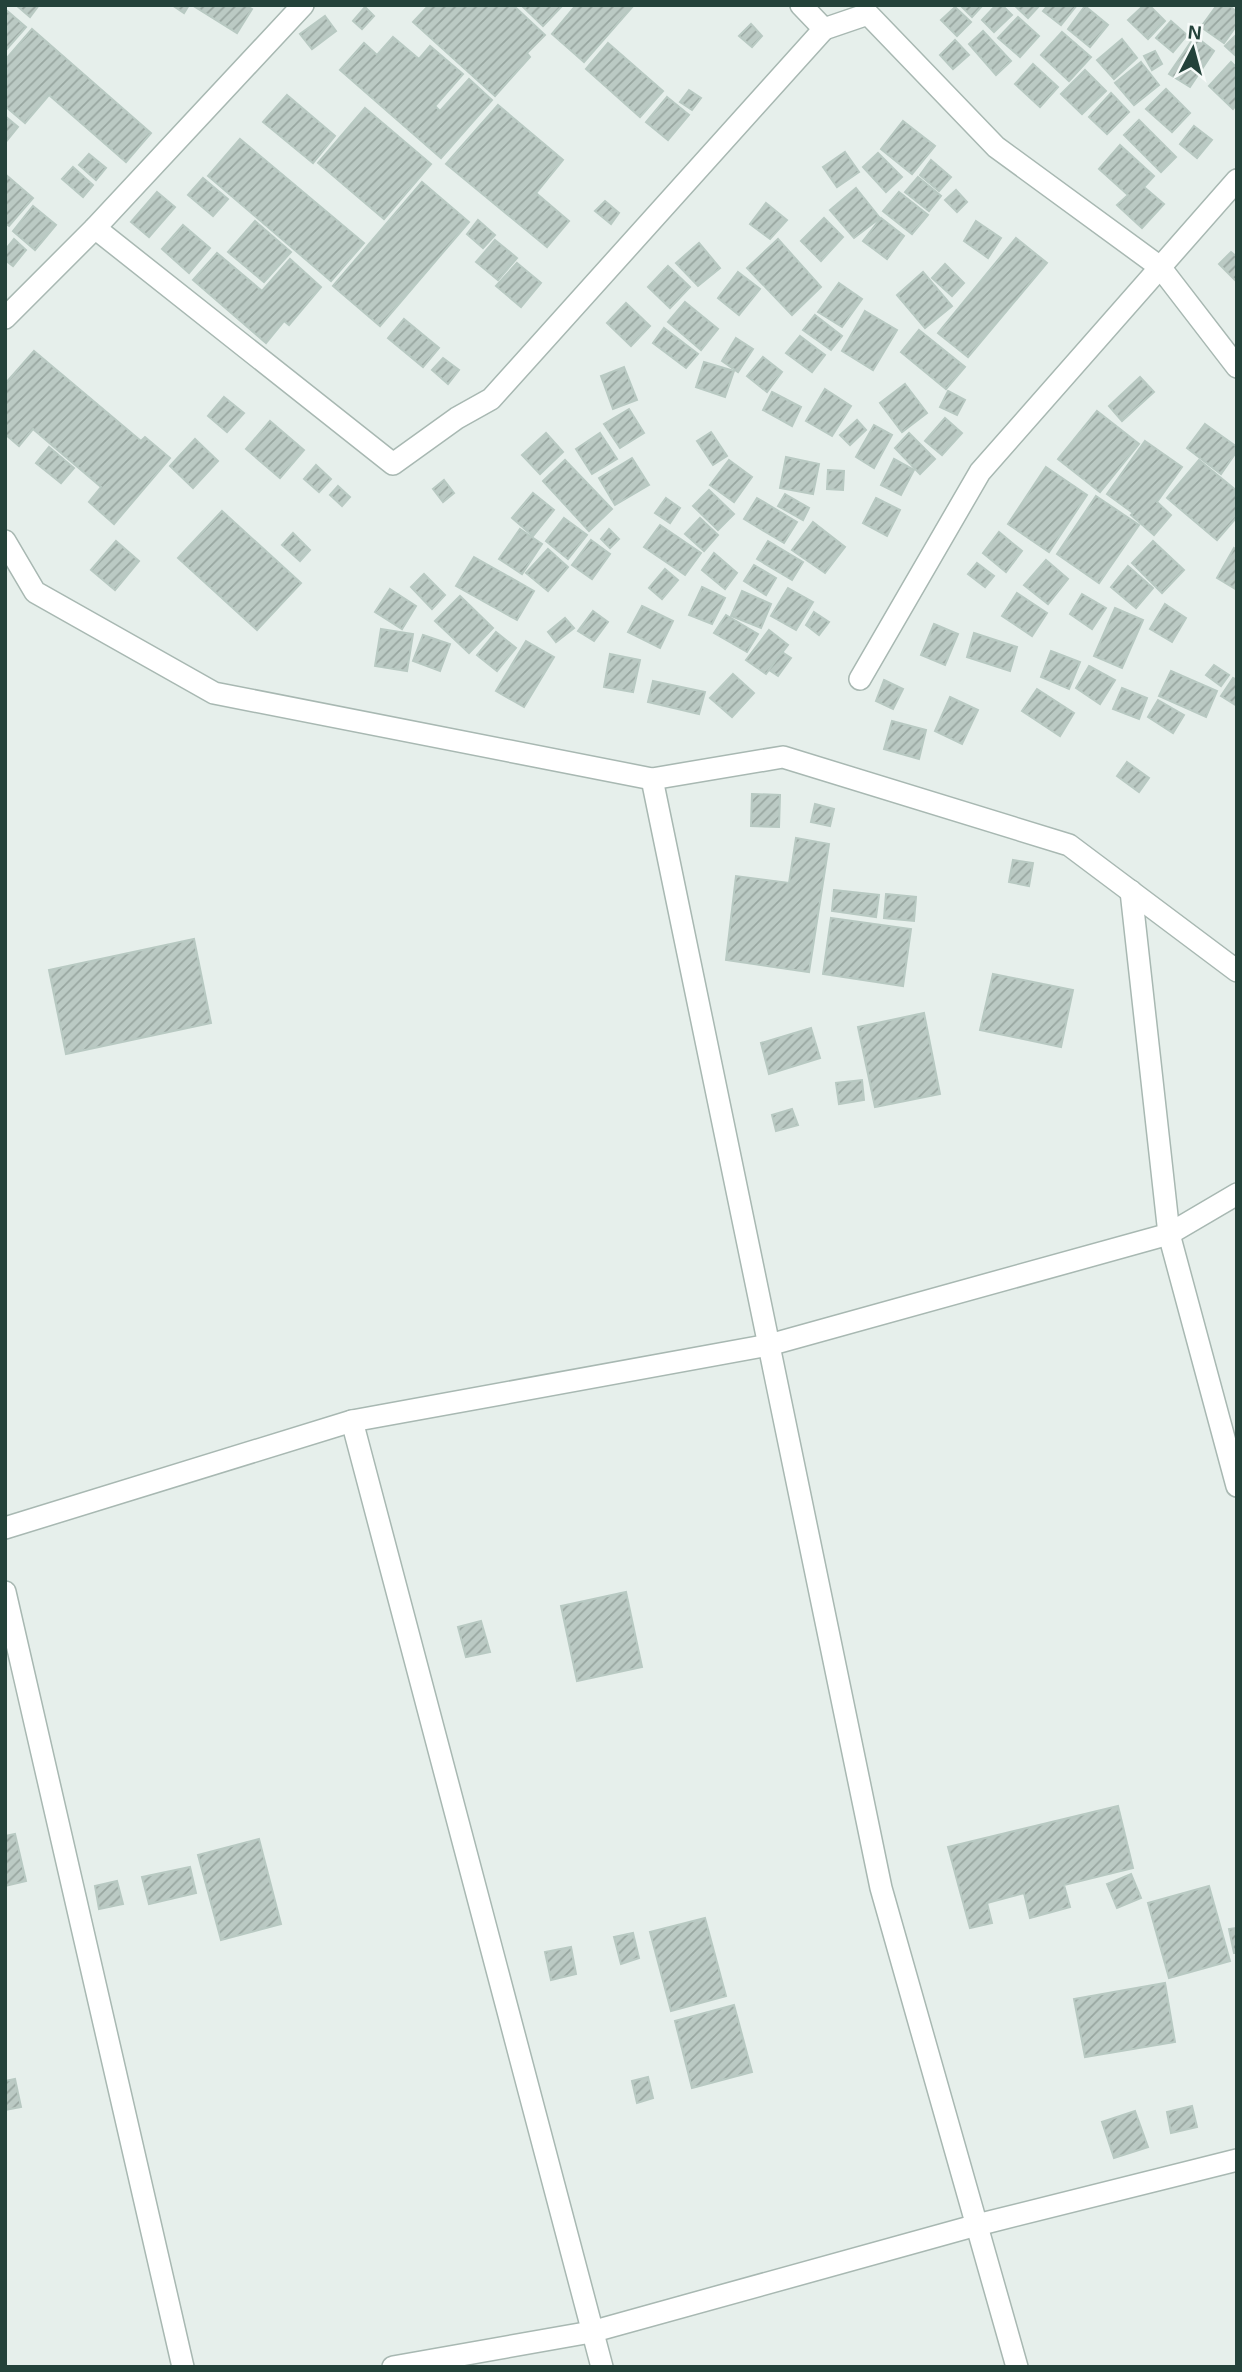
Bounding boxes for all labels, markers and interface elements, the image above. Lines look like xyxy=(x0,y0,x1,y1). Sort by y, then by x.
north arrow xyxy=(1158,14,1228,84)
text: N xyxy=(1187,21,1203,44)

